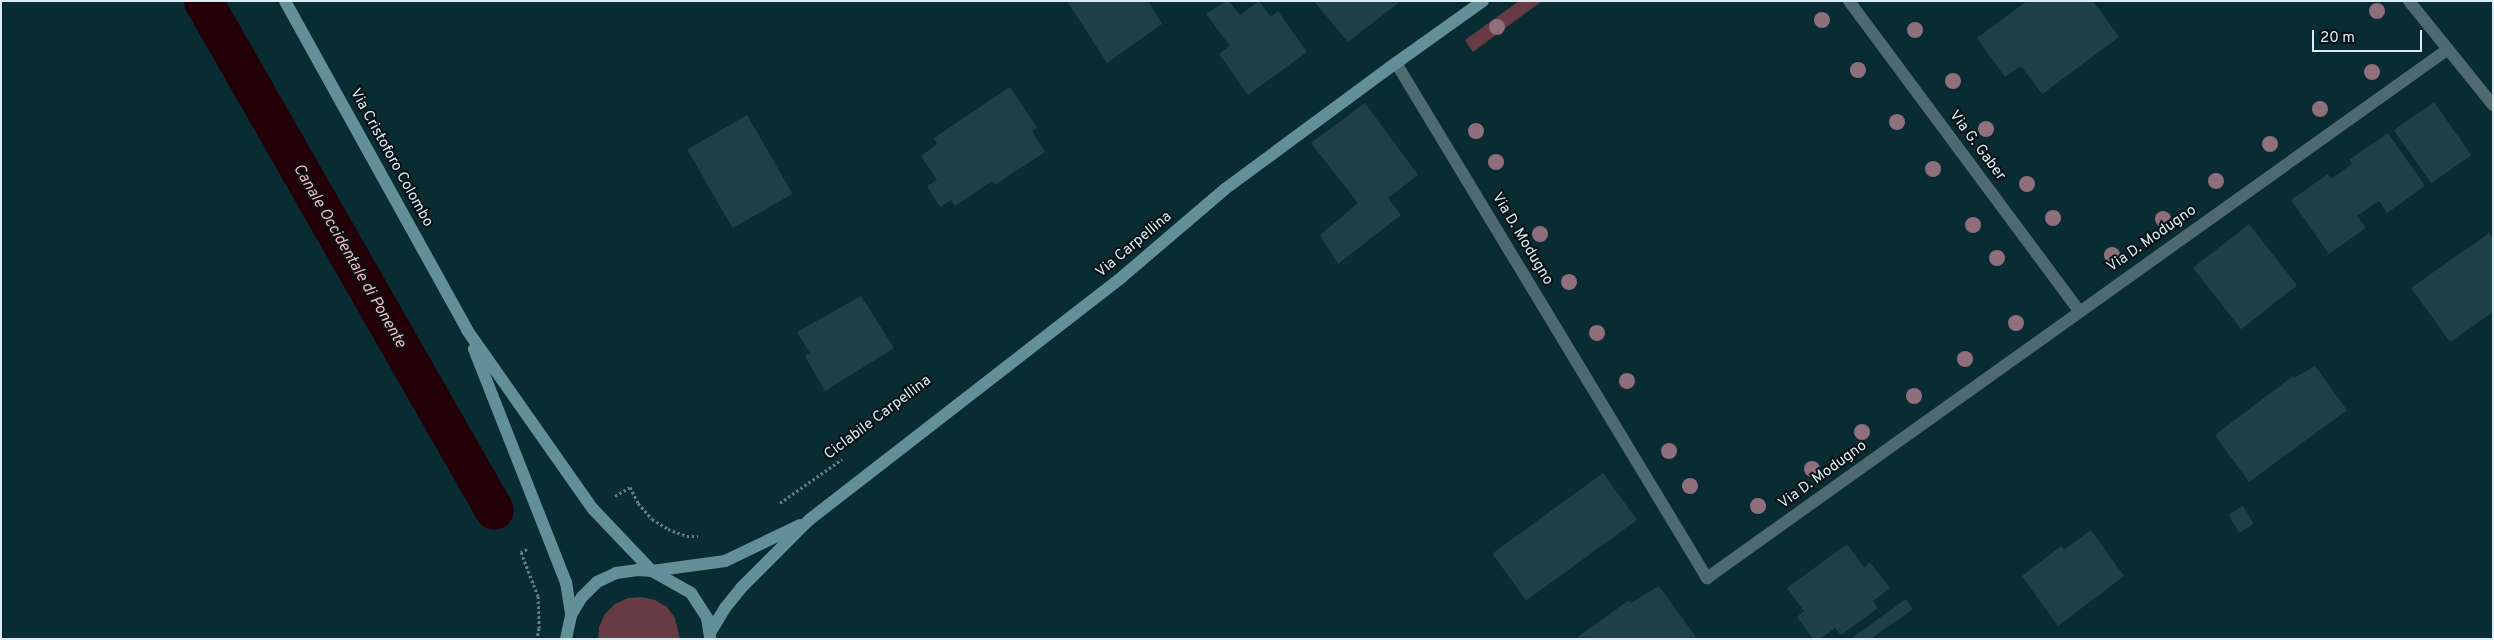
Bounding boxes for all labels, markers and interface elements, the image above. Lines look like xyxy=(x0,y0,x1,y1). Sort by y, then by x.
scale bar xyxy=(2314,20,2424,52)
text: 20 m xyxy=(2320,29,2355,48)
street label: Via Cristoforo Colombo xyxy=(345,86,437,230)
street label: Via G. Gaber xyxy=(1945,107,2009,185)
water label: Canale Occidentale di Ponente xyxy=(288,160,410,352)
street label: Via D. Modugno xyxy=(1487,190,1557,288)
street label: Via D. Modugno xyxy=(2104,202,2200,276)
street label: Via Carpellina xyxy=(1092,208,1176,282)
street label: Ciclabile Carpellina xyxy=(821,372,935,464)
street label: Via D. Modugno xyxy=(1775,437,1871,513)

